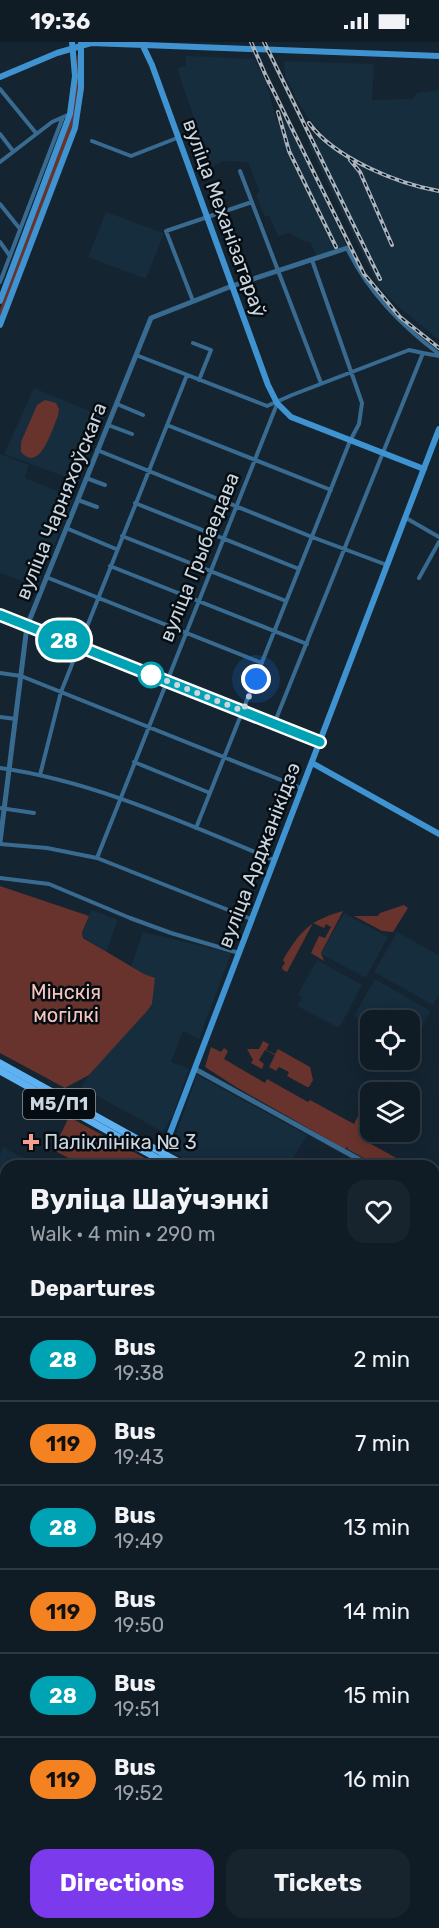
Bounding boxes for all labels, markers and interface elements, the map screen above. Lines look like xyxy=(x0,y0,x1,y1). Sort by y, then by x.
text: 19:36 xyxy=(30,8,90,35)
street label: вуліца Механізатараў xyxy=(178,116,272,320)
street label: вуліца Чарняхоўскага xyxy=(10,399,112,603)
street label: вуліца Грыбаедава xyxy=(154,469,244,645)
line badge: 28 xyxy=(37,620,91,660)
text: 28 xyxy=(50,628,78,653)
unlabelled marker xyxy=(138,662,164,688)
your location xyxy=(241,664,271,694)
street label: вуліца Арджанікідзэ xyxy=(213,759,305,951)
park label: Мінскія могілкі xyxy=(31,980,101,1027)
map controls xyxy=(360,1010,420,1142)
button: locate xyxy=(360,1010,420,1070)
button: layers xyxy=(360,1082,420,1142)
road number: М5/П1 xyxy=(23,1089,95,1119)
place label: Паліклініка № 3 xyxy=(44,1130,197,1154)
marker: Паліклініка № 3 xyxy=(22,1133,40,1151)
button: heart xyxy=(347,1180,410,1243)
text: Вуліца Шаўчэнкі xyxy=(30,1183,269,1216)
text: Walk · 4 min · 290 m xyxy=(30,1222,215,1246)
text: Departures xyxy=(30,1275,155,1302)
text: Bus xyxy=(114,1334,156,1361)
text: 2 min xyxy=(353,1346,410,1373)
text: 28 xyxy=(49,1347,77,1372)
text: 19:38 xyxy=(114,1361,164,1385)
text: Bus xyxy=(114,1418,156,1445)
text: 7 min xyxy=(355,1430,410,1457)
text: 119 xyxy=(46,1431,80,1456)
text: 19:43 xyxy=(114,1445,164,1469)
text: Bus xyxy=(114,1502,156,1529)
text: 13 min xyxy=(344,1514,410,1541)
text: 28 xyxy=(49,1515,77,1540)
text: 19:49 xyxy=(114,1529,164,1553)
text: Bus xyxy=(114,1586,156,1613)
text: 14 min xyxy=(343,1598,410,1625)
text: 119 xyxy=(46,1599,80,1624)
text: 19:50 xyxy=(114,1613,164,1637)
text: Bus xyxy=(114,1670,156,1697)
text: 15 min xyxy=(344,1682,410,1709)
text: 28 xyxy=(49,1683,77,1708)
text: 19:51 xyxy=(114,1697,160,1721)
text: Bus xyxy=(114,1754,156,1781)
text: 16 min xyxy=(344,1766,410,1793)
text: 119 xyxy=(46,1767,80,1792)
text: 19:52 xyxy=(114,1781,163,1805)
button: Directions xyxy=(30,1849,214,1918)
button: Tickets xyxy=(226,1849,410,1918)

